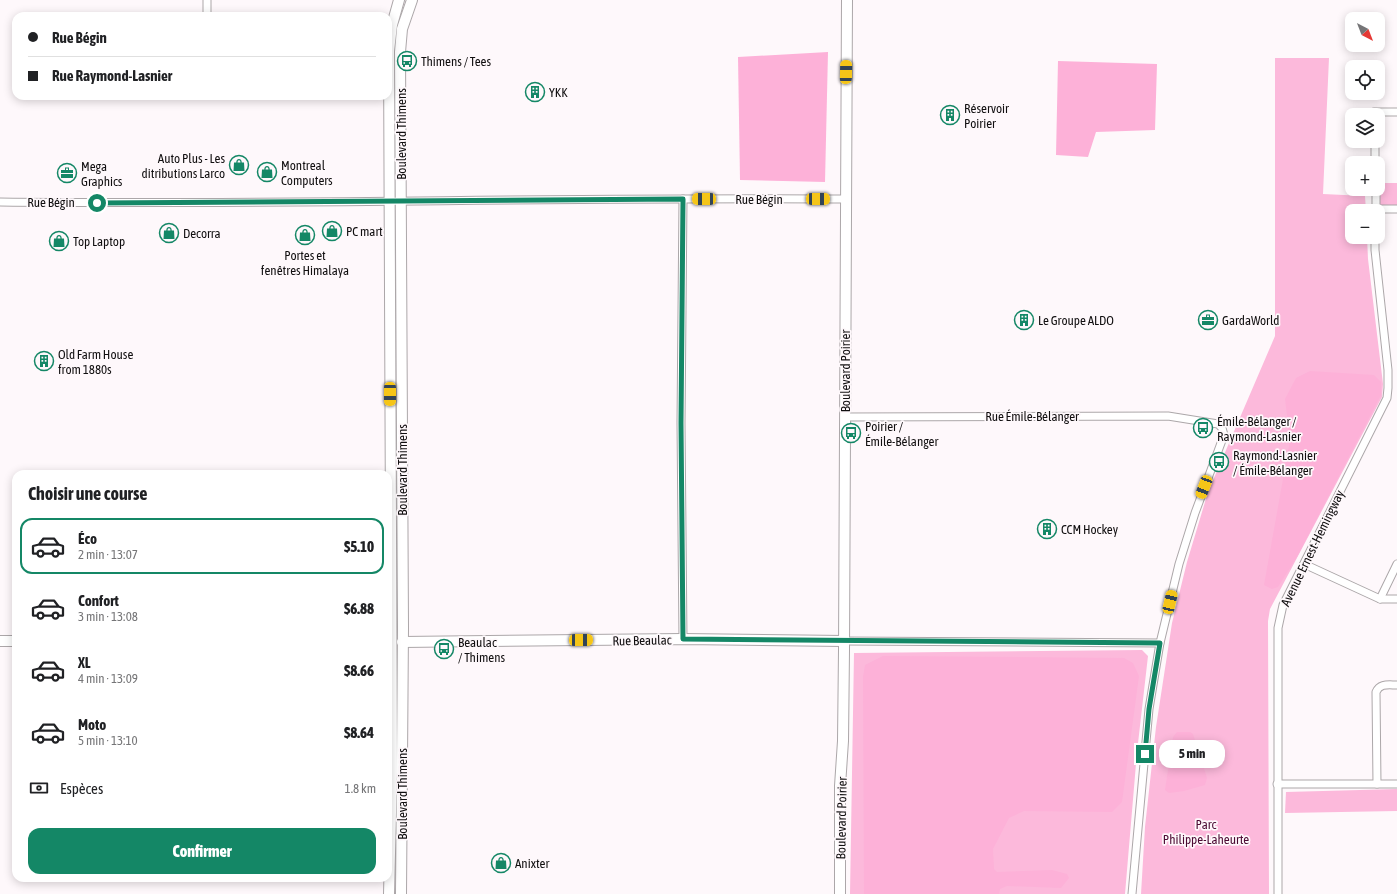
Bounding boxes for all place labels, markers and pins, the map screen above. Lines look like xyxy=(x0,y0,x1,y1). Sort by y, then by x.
bus stop icon: Thimens / Tees xyxy=(396,50,418,72)
place label: Thimens / Tees xyxy=(421,54,492,69)
building icon: YKK xyxy=(524,81,546,103)
place label: YKK xyxy=(549,85,568,100)
place label: Réservoir Poirier xyxy=(964,101,1009,131)
building icon: Réservoir Poirier xyxy=(939,104,961,126)
place label: Auto Plus - Les ditributions Larco xyxy=(141,151,225,181)
shop icon: Auto Plus - Les ditributions Larco xyxy=(228,154,250,176)
place label: Montreal Computers xyxy=(281,158,333,188)
place label: Mega Graphics xyxy=(81,159,123,189)
shop icon: Montreal Computers xyxy=(256,161,278,183)
office icon: Mega Graphics xyxy=(56,162,78,184)
shop icon: PC mart xyxy=(321,220,343,242)
shop icon: Decorra xyxy=(158,222,180,244)
shop icon: Portes et fenêtres Himalaya xyxy=(294,224,316,246)
place label: PC mart xyxy=(346,224,383,239)
place label: Decorra xyxy=(183,226,221,241)
shop icon: Top Laptop xyxy=(48,230,70,252)
place label: Top Laptop xyxy=(73,234,125,249)
place label: Portes et fenêtres Himalaya xyxy=(261,248,349,278)
building icon: Le Groupe ALDO xyxy=(1013,309,1035,331)
office icon: GardaWorld xyxy=(1197,309,1219,331)
place label: Le Groupe ALDO xyxy=(1038,313,1114,328)
place label: GardaWorld xyxy=(1222,313,1279,328)
place label: Old Farm House from 1880s xyxy=(58,347,133,377)
building icon: Old Farm House from 1880s xyxy=(33,350,55,372)
place label: Émile-Bélanger / Raymond-Lasnier xyxy=(1217,414,1301,444)
bus stop icon: Émile-Bélanger / Raymond-Lasnier xyxy=(1192,417,1214,439)
place label: Poirier / Émile-Bélanger xyxy=(865,419,938,449)
bus stop icon: Poirier / Émile-Bélanger xyxy=(840,422,862,444)
place label: Raymond-Lasnier / Émile-Bélanger xyxy=(1233,448,1317,478)
bus stop icon: Raymond-Lasnier / Émile-Bélanger xyxy=(1208,451,1230,473)
building icon: CCM Hockey xyxy=(1036,518,1058,540)
place label: CCM Hockey xyxy=(1061,522,1119,537)
place label: Beaulac / Thimens xyxy=(458,635,505,665)
bus stop icon: Beaulac / Thimens xyxy=(433,638,455,660)
shop icon: Anixter xyxy=(490,852,512,874)
place label: Anixter xyxy=(515,856,549,871)

